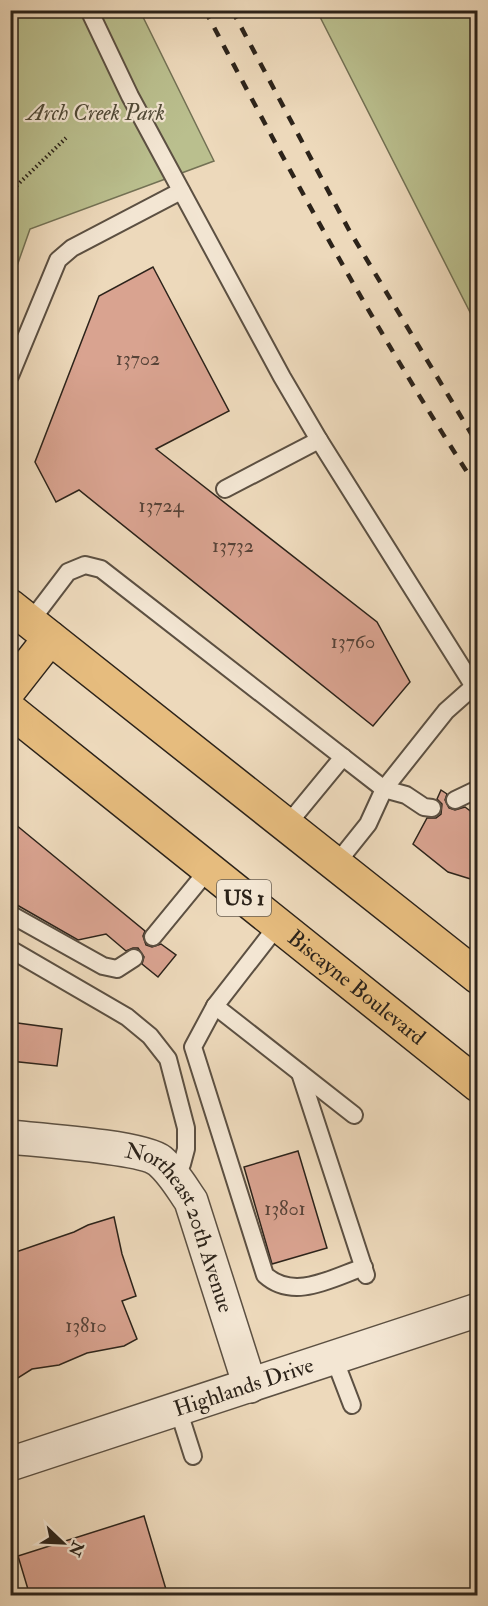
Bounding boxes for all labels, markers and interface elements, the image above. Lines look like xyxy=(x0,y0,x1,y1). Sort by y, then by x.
park label: Arch Creek Park xyxy=(25,99,165,127)
house number: 13702 xyxy=(116,346,160,371)
house number: 13724 xyxy=(139,493,185,518)
house number: 13732 xyxy=(212,533,254,558)
house number: 13760 xyxy=(331,629,375,654)
road number: US 1 xyxy=(217,880,271,916)
street label: Biscayne Boulevard xyxy=(282,924,431,1051)
street label: Northeast 20th Avenue xyxy=(122,1136,240,1316)
house number: 13801 xyxy=(264,1196,306,1221)
house number: 13810 xyxy=(65,1313,107,1338)
street label: Highlands Drive xyxy=(170,1351,317,1423)
north arrow xyxy=(33,1513,93,1573)
text: N xyxy=(64,1537,88,1560)

